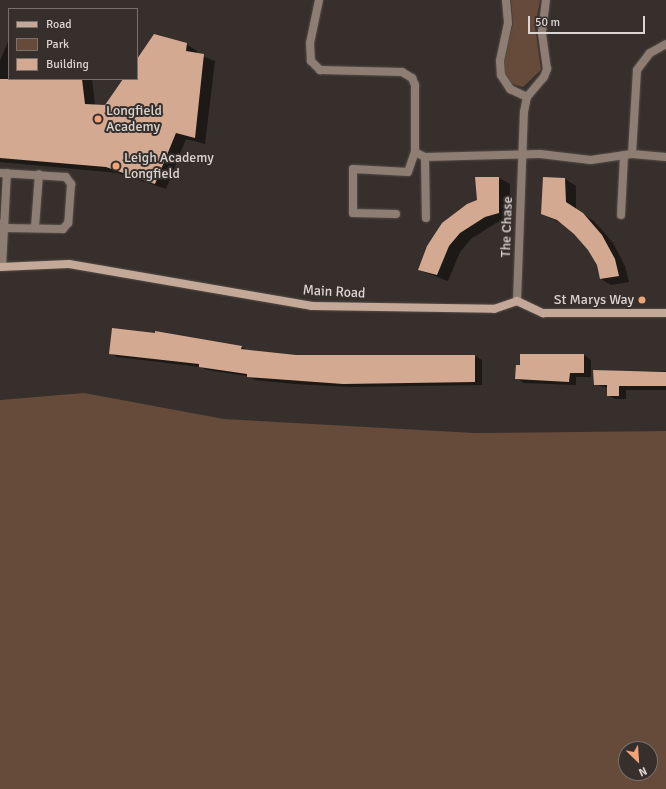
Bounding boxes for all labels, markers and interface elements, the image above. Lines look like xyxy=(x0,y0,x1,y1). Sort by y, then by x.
legend xyxy=(8,8,138,80)
scale bar xyxy=(530,8,647,34)
text: 50 m xyxy=(535,15,560,30)
text: Road xyxy=(46,17,72,32)
text: Park xyxy=(46,37,69,52)
text: Building xyxy=(46,57,89,72)
place label: Longfield Academy xyxy=(106,103,162,136)
marker: Longfield Academy xyxy=(93,114,103,124)
place label: Leigh Academy Longfield xyxy=(124,150,214,182)
marker: Leigh Academy Longfield xyxy=(111,161,121,171)
street label: The Chase xyxy=(498,196,516,258)
street label: Main Road xyxy=(302,282,366,302)
place label: St Marys Way xyxy=(554,292,634,308)
marker: St Marys Way xyxy=(637,295,647,305)
north arrow xyxy=(618,741,658,781)
text: N xyxy=(637,764,649,779)

